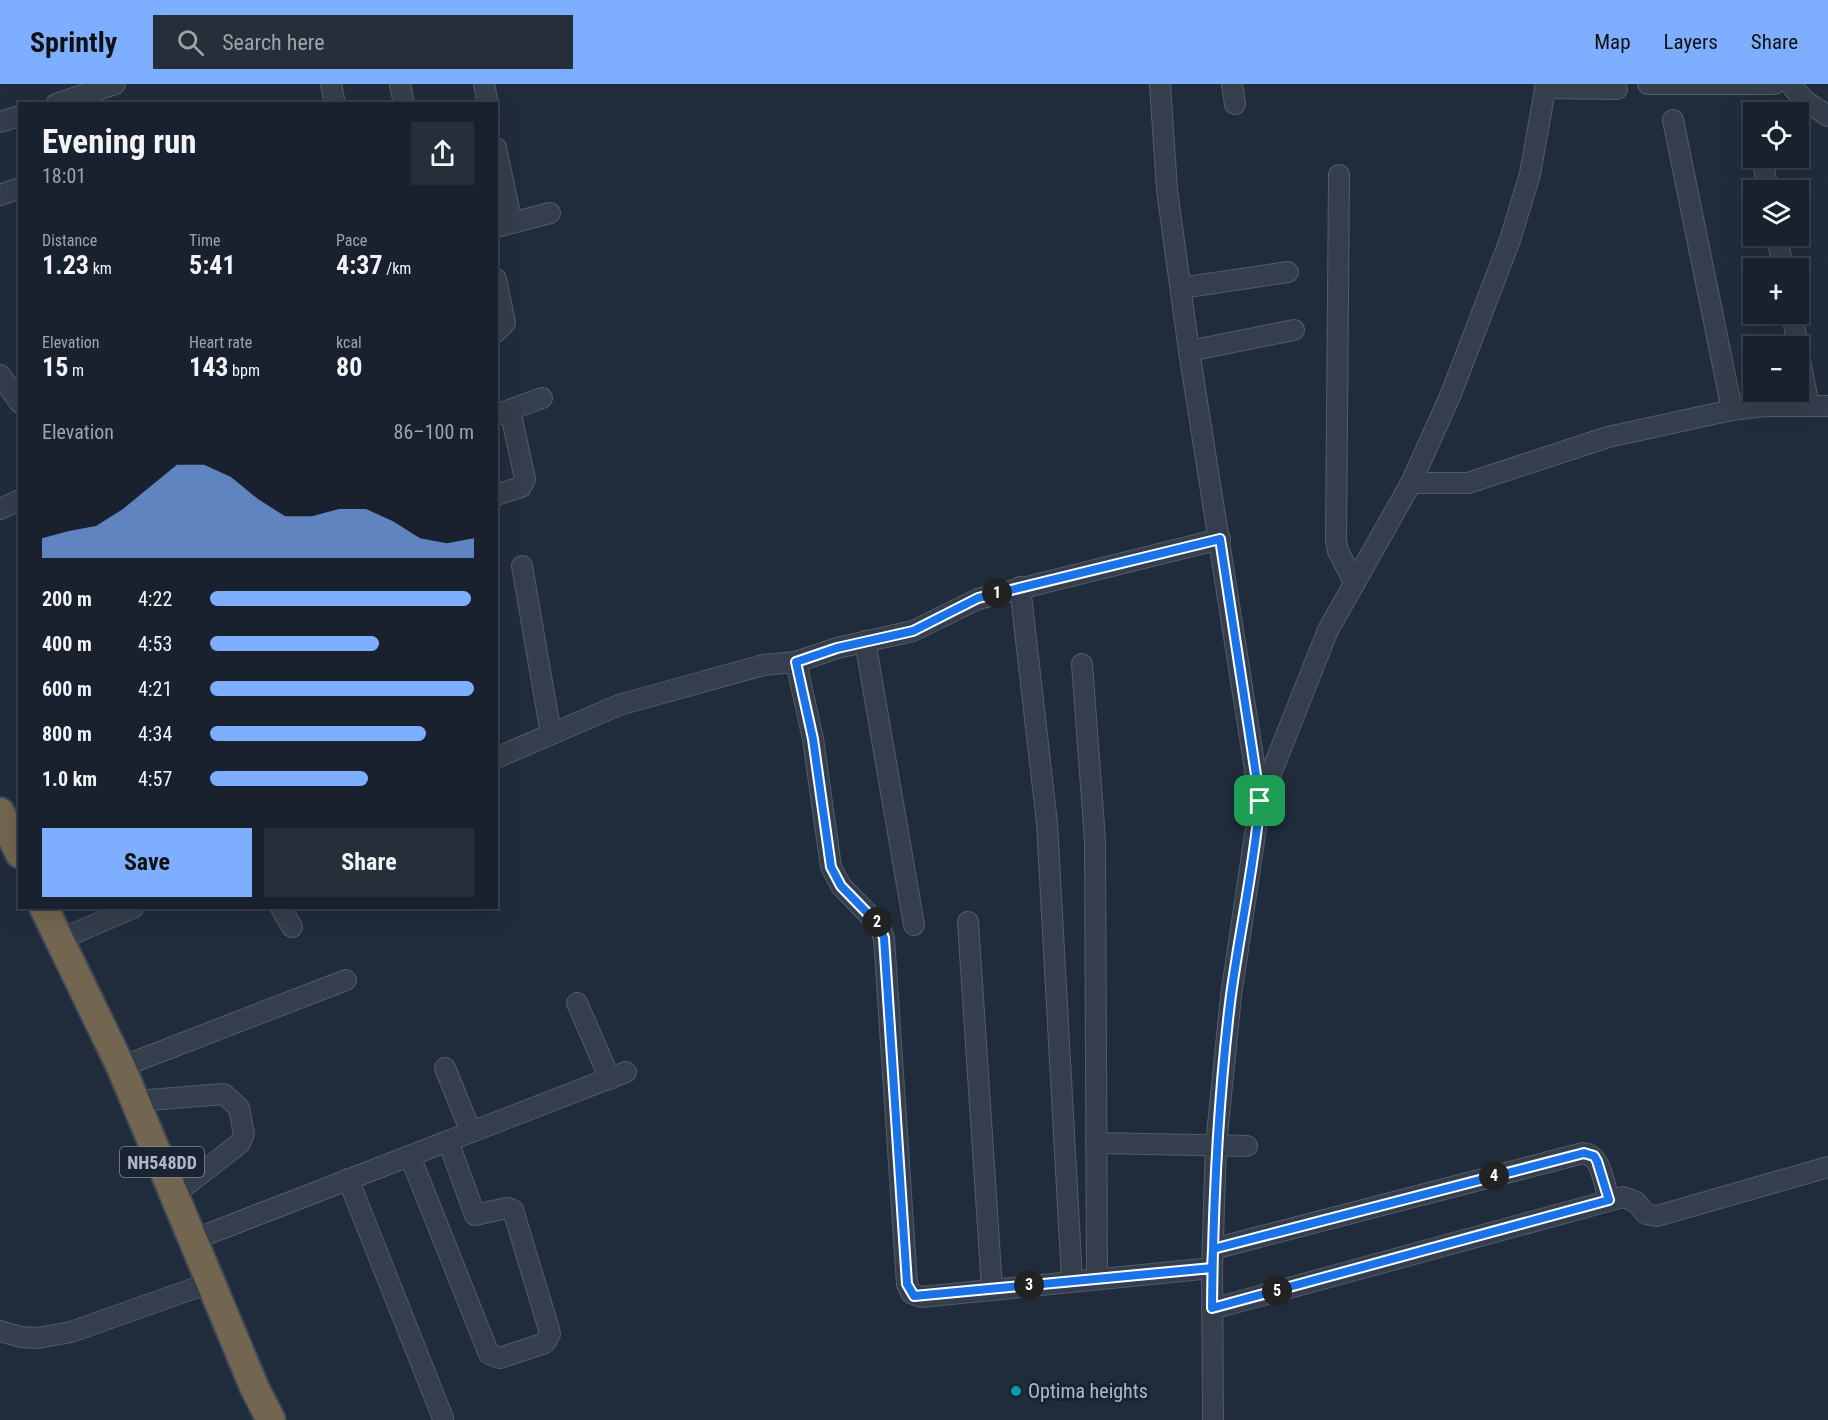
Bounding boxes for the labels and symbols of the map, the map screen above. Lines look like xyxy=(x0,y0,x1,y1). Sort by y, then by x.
pin: 1 xyxy=(982,578,1012,608)
pin xyxy=(1234,775,1285,826)
pin: 2 xyxy=(862,907,892,937)
road number: NH548DD xyxy=(120,1147,204,1177)
pin: 4 xyxy=(1479,1161,1509,1191)
pin: 3 xyxy=(1014,1270,1044,1300)
pin: 5 xyxy=(1262,1276,1292,1306)
place label: Optima heights xyxy=(1028,1379,1148,1403)
marker: Optima heights xyxy=(1009,1384,1023,1398)

